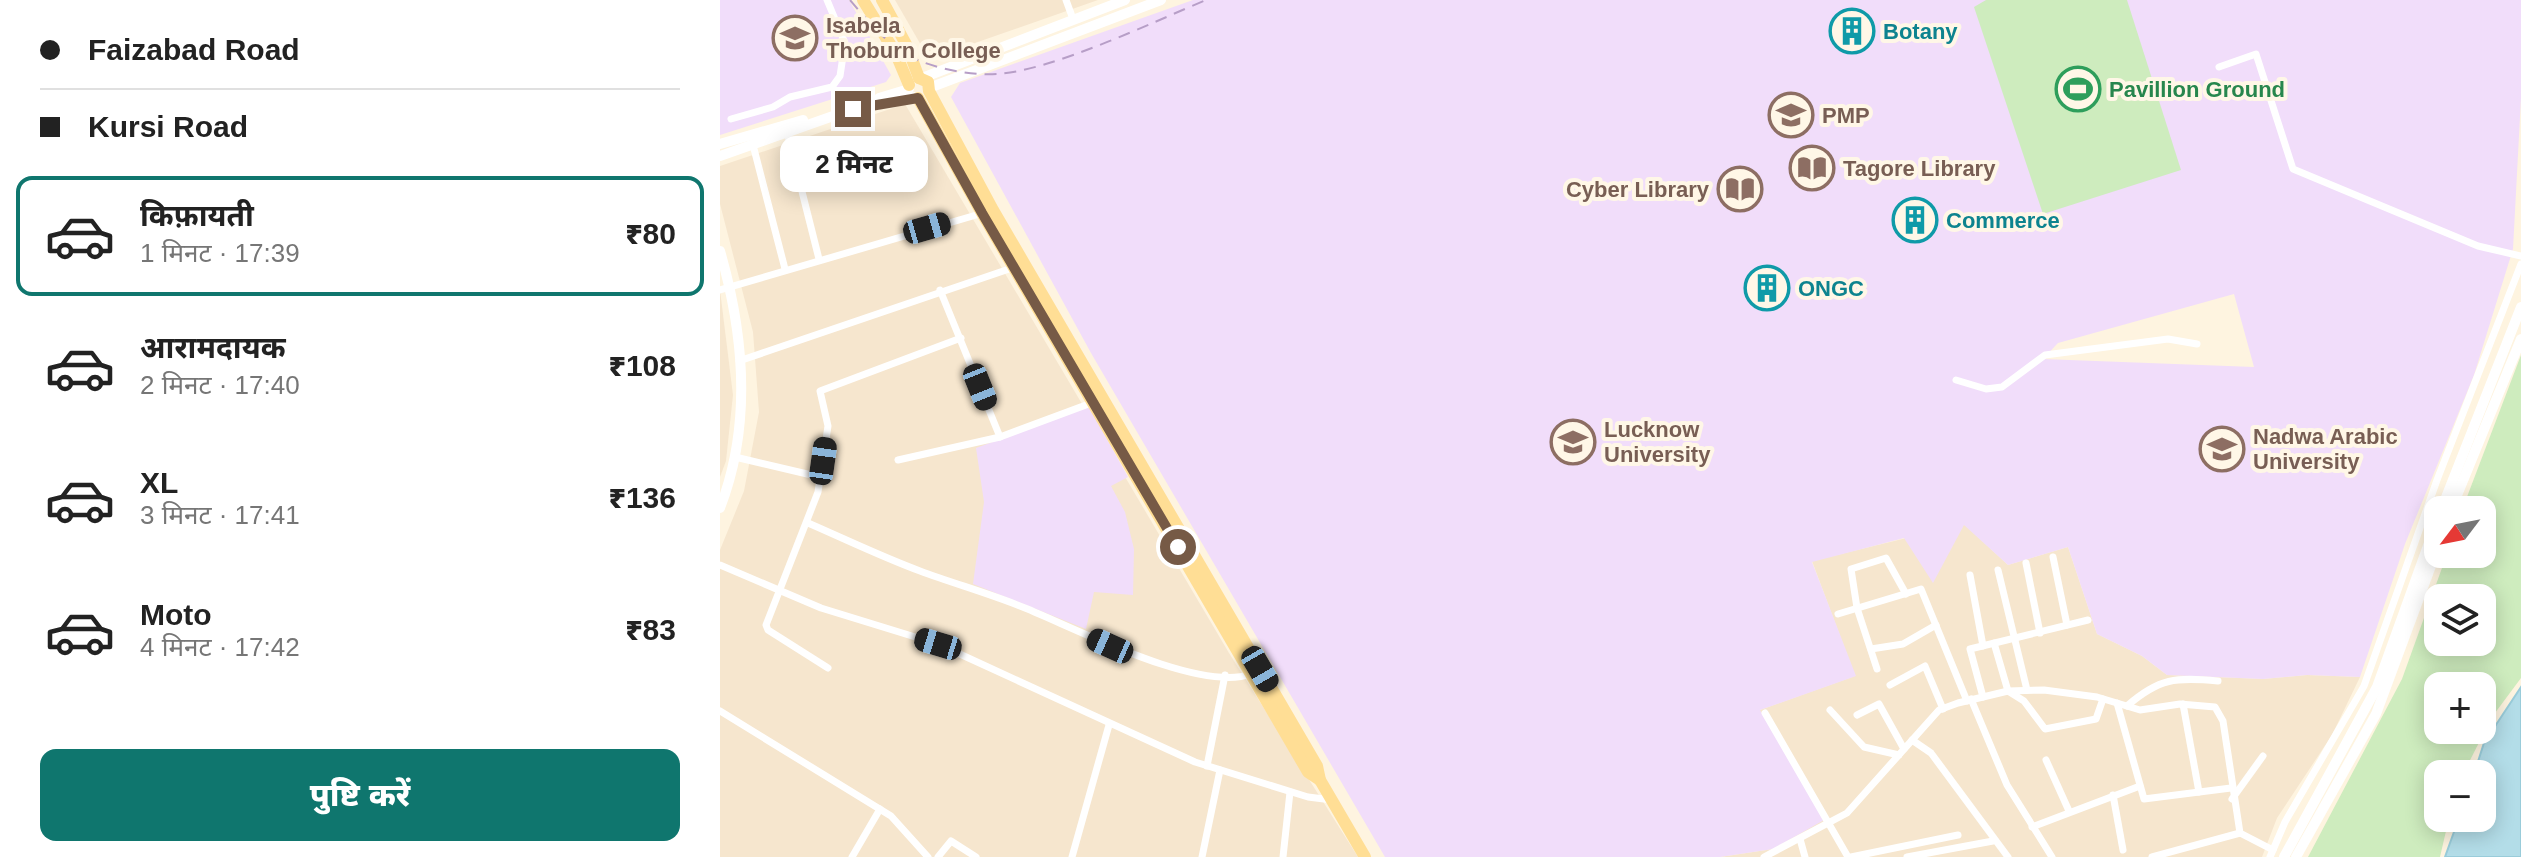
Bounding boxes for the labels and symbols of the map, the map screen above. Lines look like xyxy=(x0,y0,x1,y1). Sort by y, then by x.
building icon: Botany xyxy=(1828,7,1876,55)
place label: Isabela Thoburn College xyxy=(826,13,1001,63)
school or university icon: Isabela Thoburn College xyxy=(771,14,819,62)
place label: Botany xyxy=(1883,19,1958,44)
sports icon: Pavillion Ground xyxy=(2054,65,2102,113)
place label: Pavillion Ground xyxy=(2109,77,2285,102)
route end xyxy=(835,91,871,127)
school or university icon: PMP xyxy=(1767,91,1815,139)
place label: PMP xyxy=(1822,103,1870,128)
callout: 2 मिनट xyxy=(779,137,927,193)
library icon: Tagore Library xyxy=(1788,144,1836,192)
place label: Tagore Library xyxy=(1843,156,1996,181)
library icon: Cyber Library xyxy=(1716,165,1764,213)
place label: Cyber Library xyxy=(1566,177,1710,202)
building icon: Commerce xyxy=(1891,196,1939,244)
place label: Commerce xyxy=(1946,208,2060,233)
car xyxy=(901,210,953,246)
building icon: ONGC xyxy=(1743,264,1791,312)
place label: ONGC xyxy=(1798,276,1864,301)
car xyxy=(960,360,1000,414)
place label: Lucknow University xyxy=(1604,417,1711,467)
school or university icon: Lucknow University xyxy=(1549,418,1597,466)
place label: Nadwa Arabic University xyxy=(2253,424,2398,474)
school or university icon: Nadwa Arabic University xyxy=(2198,425,2246,473)
car xyxy=(808,436,838,486)
north arrow xyxy=(2424,496,2496,568)
route start xyxy=(1160,529,1196,565)
car xyxy=(1083,625,1137,667)
car xyxy=(912,626,964,662)
car xyxy=(1238,642,1282,696)

